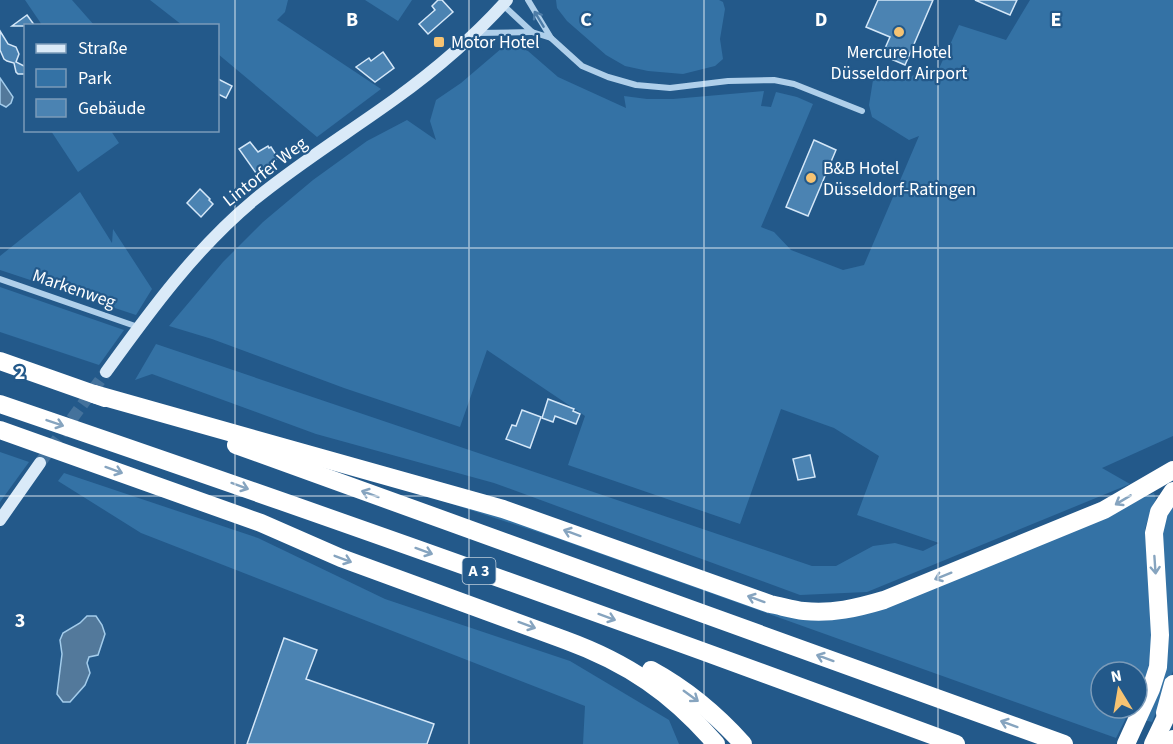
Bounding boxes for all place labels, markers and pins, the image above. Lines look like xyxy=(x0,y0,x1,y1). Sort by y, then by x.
marker: Mercure Hotel Düsseldorf Airport xyxy=(892,25,906,39)
place label: Motor Hotel xyxy=(451,30,540,55)
marker: Motor Hotel xyxy=(432,35,446,49)
place label: Mercure Hotel Düsseldorf Airport xyxy=(831,40,967,86)
place label: B&B Hotel Düsseldorf-Ratingen xyxy=(823,156,976,202)
marker: B&B Hotel Düsseldorf-Ratingen xyxy=(804,171,818,185)

